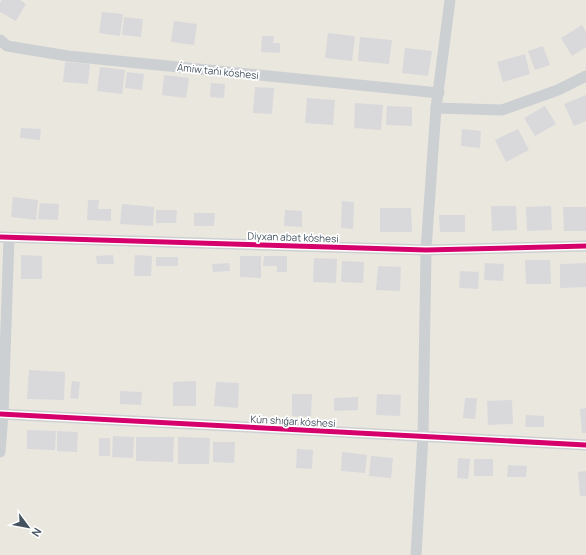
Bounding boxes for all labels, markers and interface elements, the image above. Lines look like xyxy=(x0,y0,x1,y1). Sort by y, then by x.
street label: Ámiw tańı kóshesi xyxy=(176,60,260,82)
street label: Diyxan abat kóshesi xyxy=(247,228,339,246)
street label: Kún shıǵar kóshesi xyxy=(250,412,336,430)
north arrow xyxy=(8,507,48,547)
text: N xyxy=(28,525,45,540)

